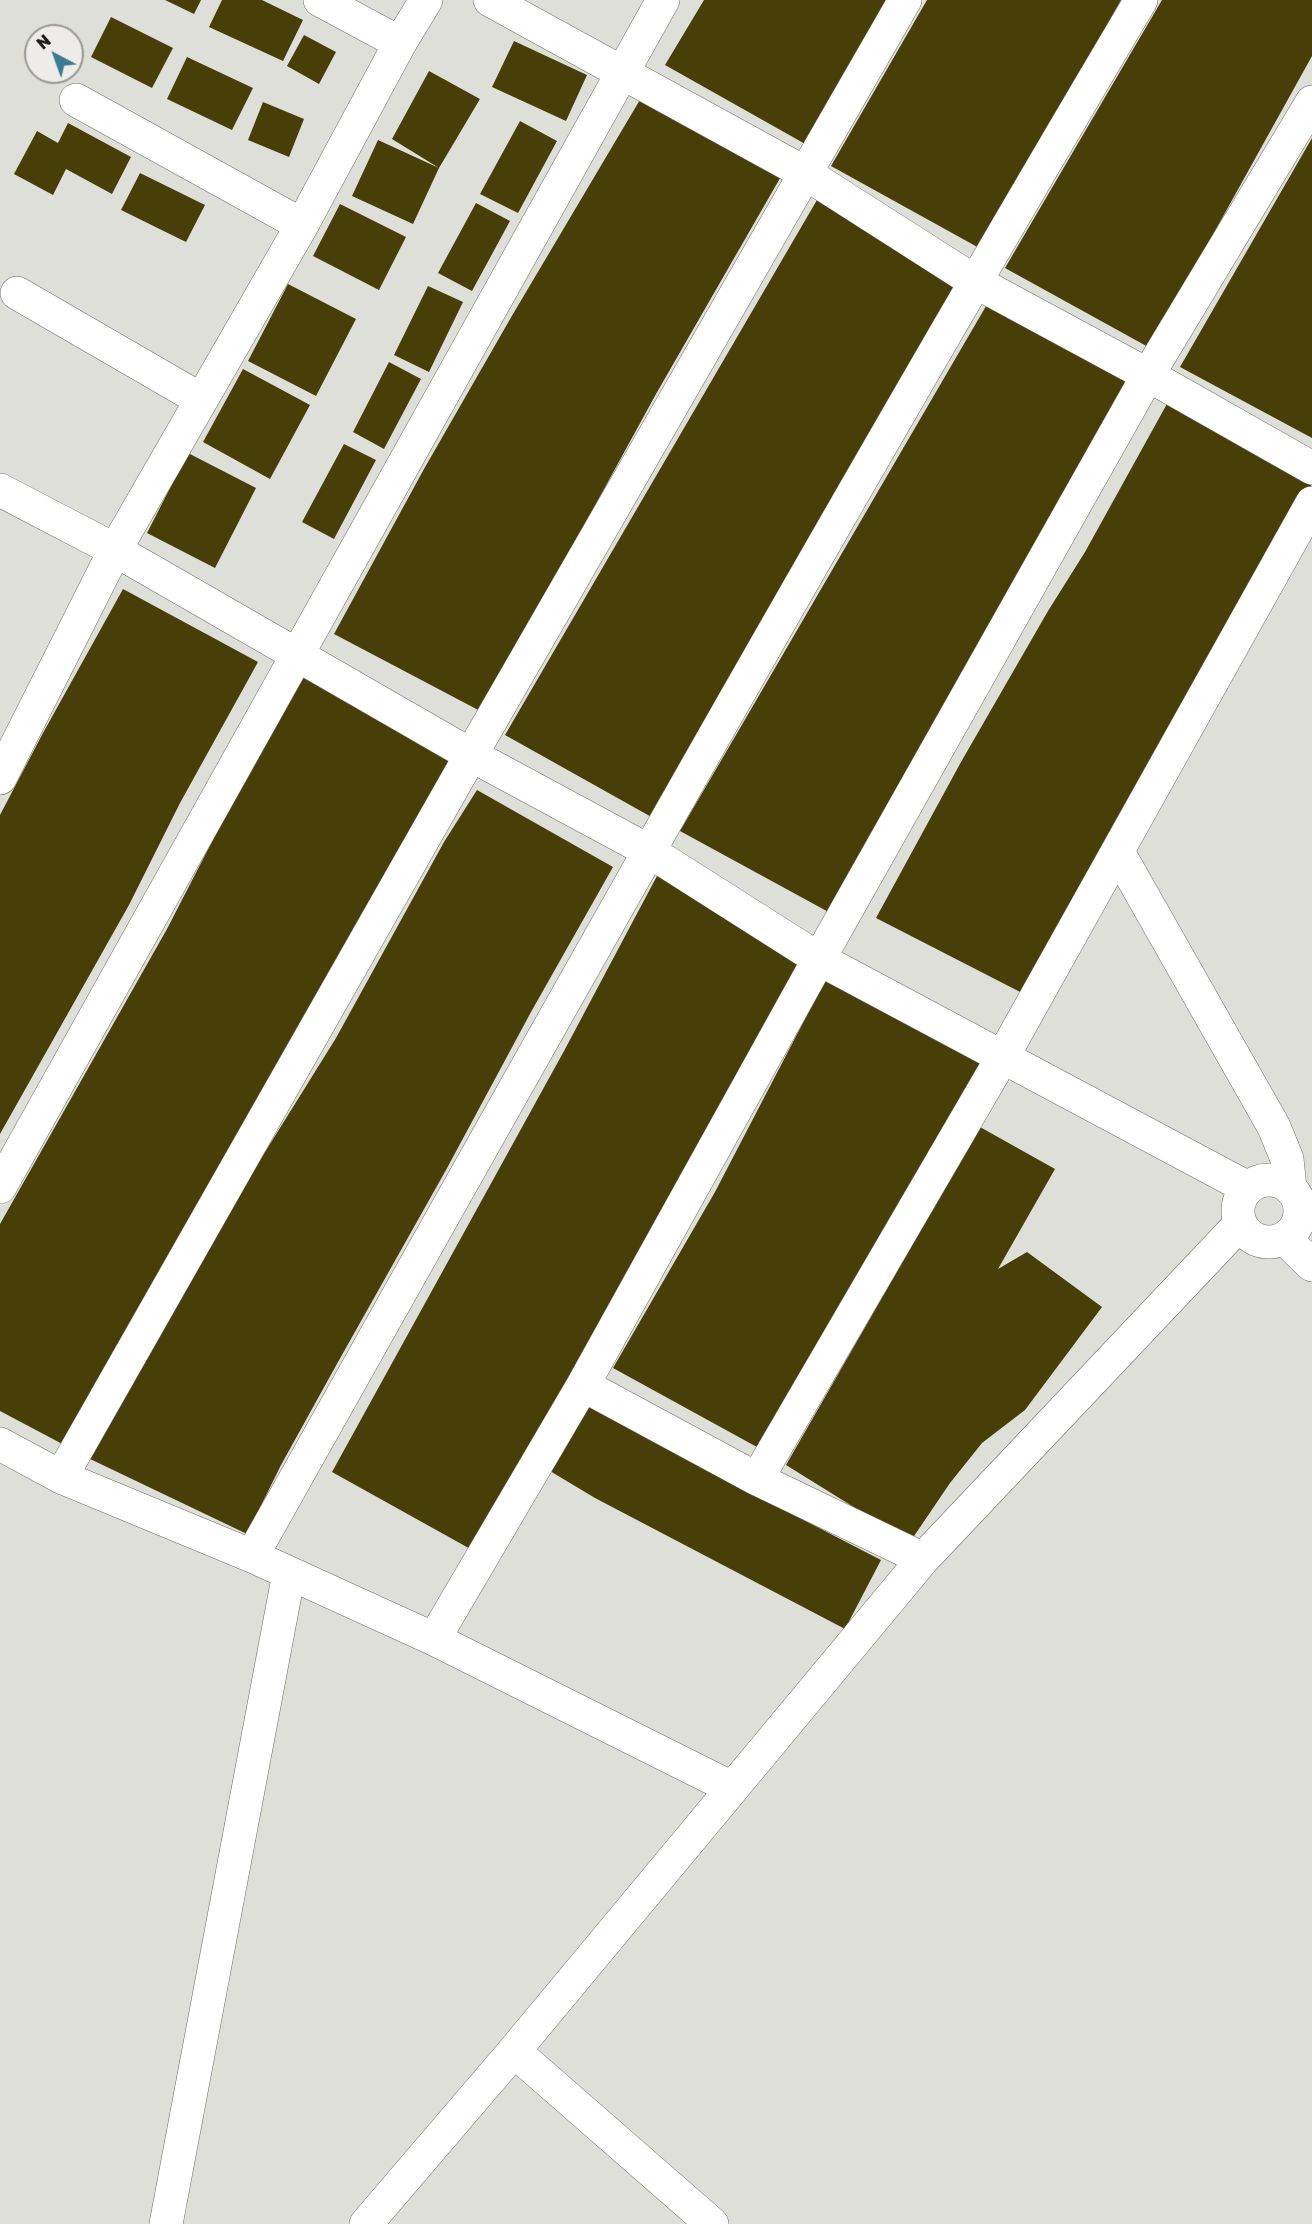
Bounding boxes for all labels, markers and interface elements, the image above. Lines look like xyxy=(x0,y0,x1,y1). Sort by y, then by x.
north arrow xyxy=(24,24,84,84)
text: N xyxy=(32,30,55,53)

